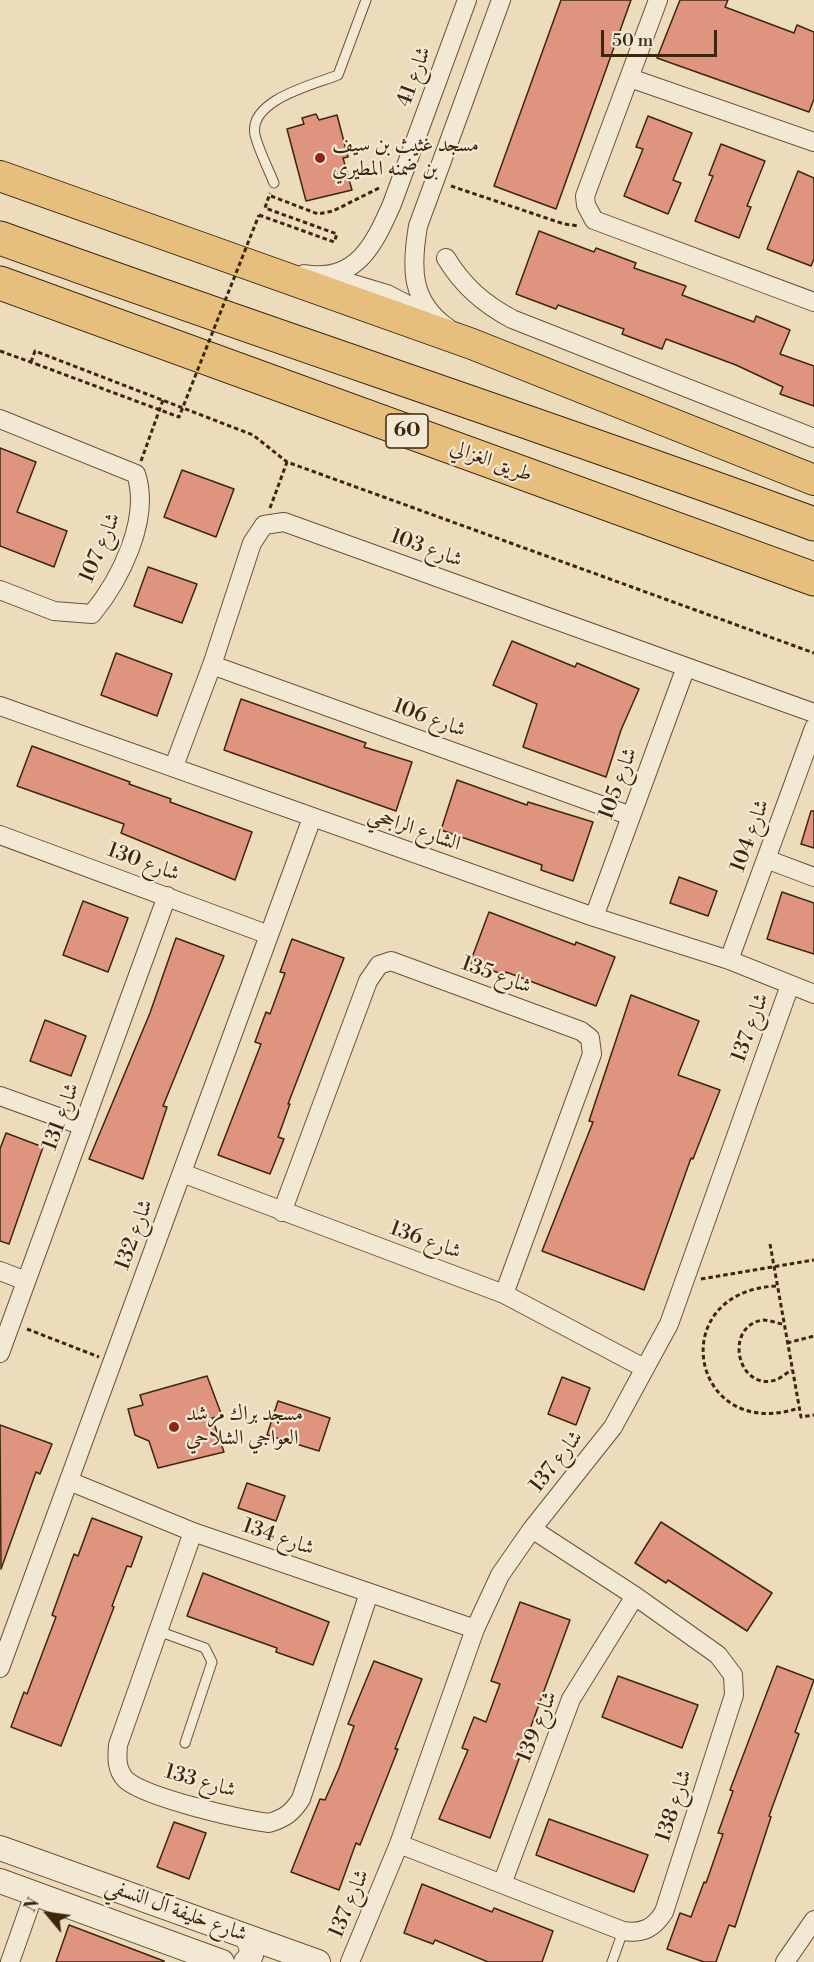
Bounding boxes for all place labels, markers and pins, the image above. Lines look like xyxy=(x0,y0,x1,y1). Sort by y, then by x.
place label: مسجد غثيث بن سيف بن ضمنه المطيري xyxy=(332,133,479,183)
marker: مسجد غثيث بن سيف بن ضمنه المطيري xyxy=(313,151,327,165)
place label: مسجد براك مرشد العواجي الشلاحي xyxy=(186,1402,303,1452)
marker: مسجد براك مرشد العواجي الشلاحي xyxy=(167,1420,181,1434)

